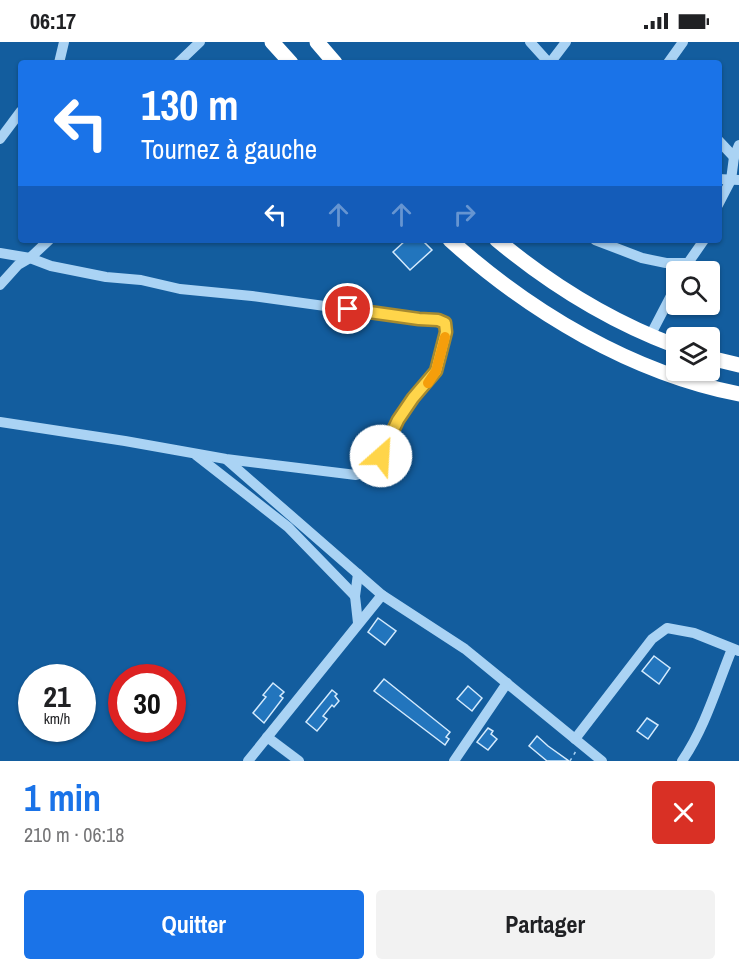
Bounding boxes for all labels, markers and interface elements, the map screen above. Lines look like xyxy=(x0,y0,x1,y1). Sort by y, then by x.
text: 06:17 xyxy=(30,6,76,36)
text: 130 m xyxy=(141,77,239,133)
icon: left xyxy=(42,84,120,162)
text: Tournez à gauche xyxy=(141,131,317,167)
icon: left xyxy=(259,198,292,231)
icon: ahead xyxy=(322,198,355,231)
icon: ahead xyxy=(385,198,418,231)
icon: right xyxy=(448,198,481,231)
map controls xyxy=(666,261,720,381)
button: search xyxy=(666,261,720,315)
pin xyxy=(322,283,373,334)
icon: arrive xyxy=(331,292,364,325)
button: layers xyxy=(666,327,720,381)
position arrow xyxy=(349,424,413,488)
speed limit sign: 30 xyxy=(108,664,186,742)
text: 21 xyxy=(43,676,71,716)
text: km/h xyxy=(44,708,70,729)
text: 1 min xyxy=(24,774,101,822)
button: close xyxy=(652,781,715,844)
text: 210 m · 06:18 xyxy=(24,821,124,848)
button: Quitter xyxy=(24,890,364,959)
button: Partager xyxy=(376,890,715,959)

